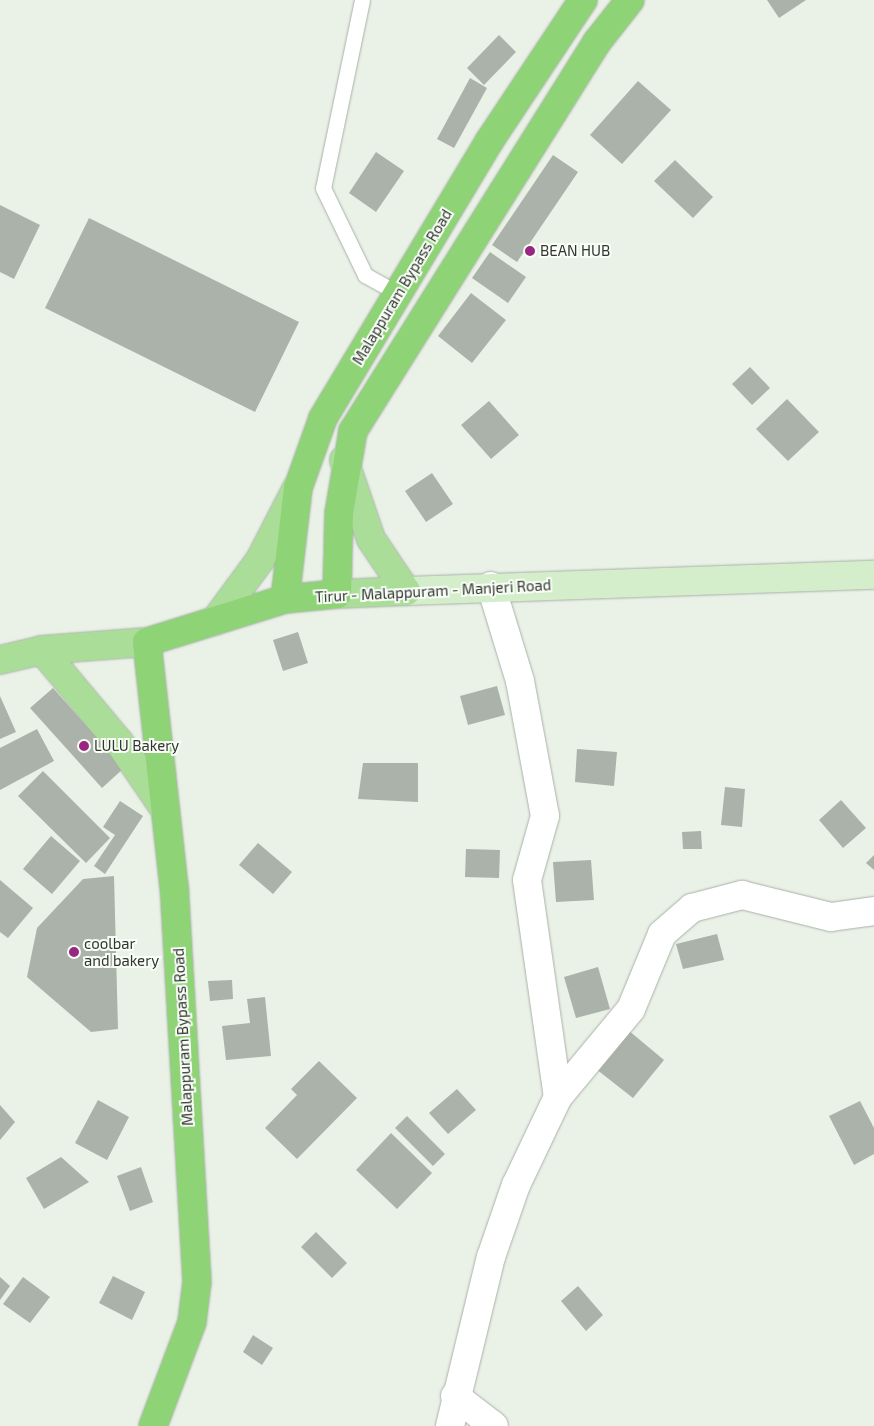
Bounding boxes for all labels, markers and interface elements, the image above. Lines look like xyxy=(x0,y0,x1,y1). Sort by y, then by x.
street label: Malappuram Bypass Road xyxy=(348,206,456,368)
place label: BEAN HUB xyxy=(540,242,610,260)
marker: BEAN HUB xyxy=(524,245,536,257)
street label: Tirur - Malappuram - Manjeri Road xyxy=(314,576,552,606)
place label: LULU Bakery xyxy=(94,737,179,755)
marker: LULU Bakery xyxy=(78,740,90,752)
place label: coolbar and bakery xyxy=(84,934,159,969)
marker: coolbar and bakery xyxy=(68,946,80,958)
street label: Malappuram Bypass Road xyxy=(169,948,197,1126)

